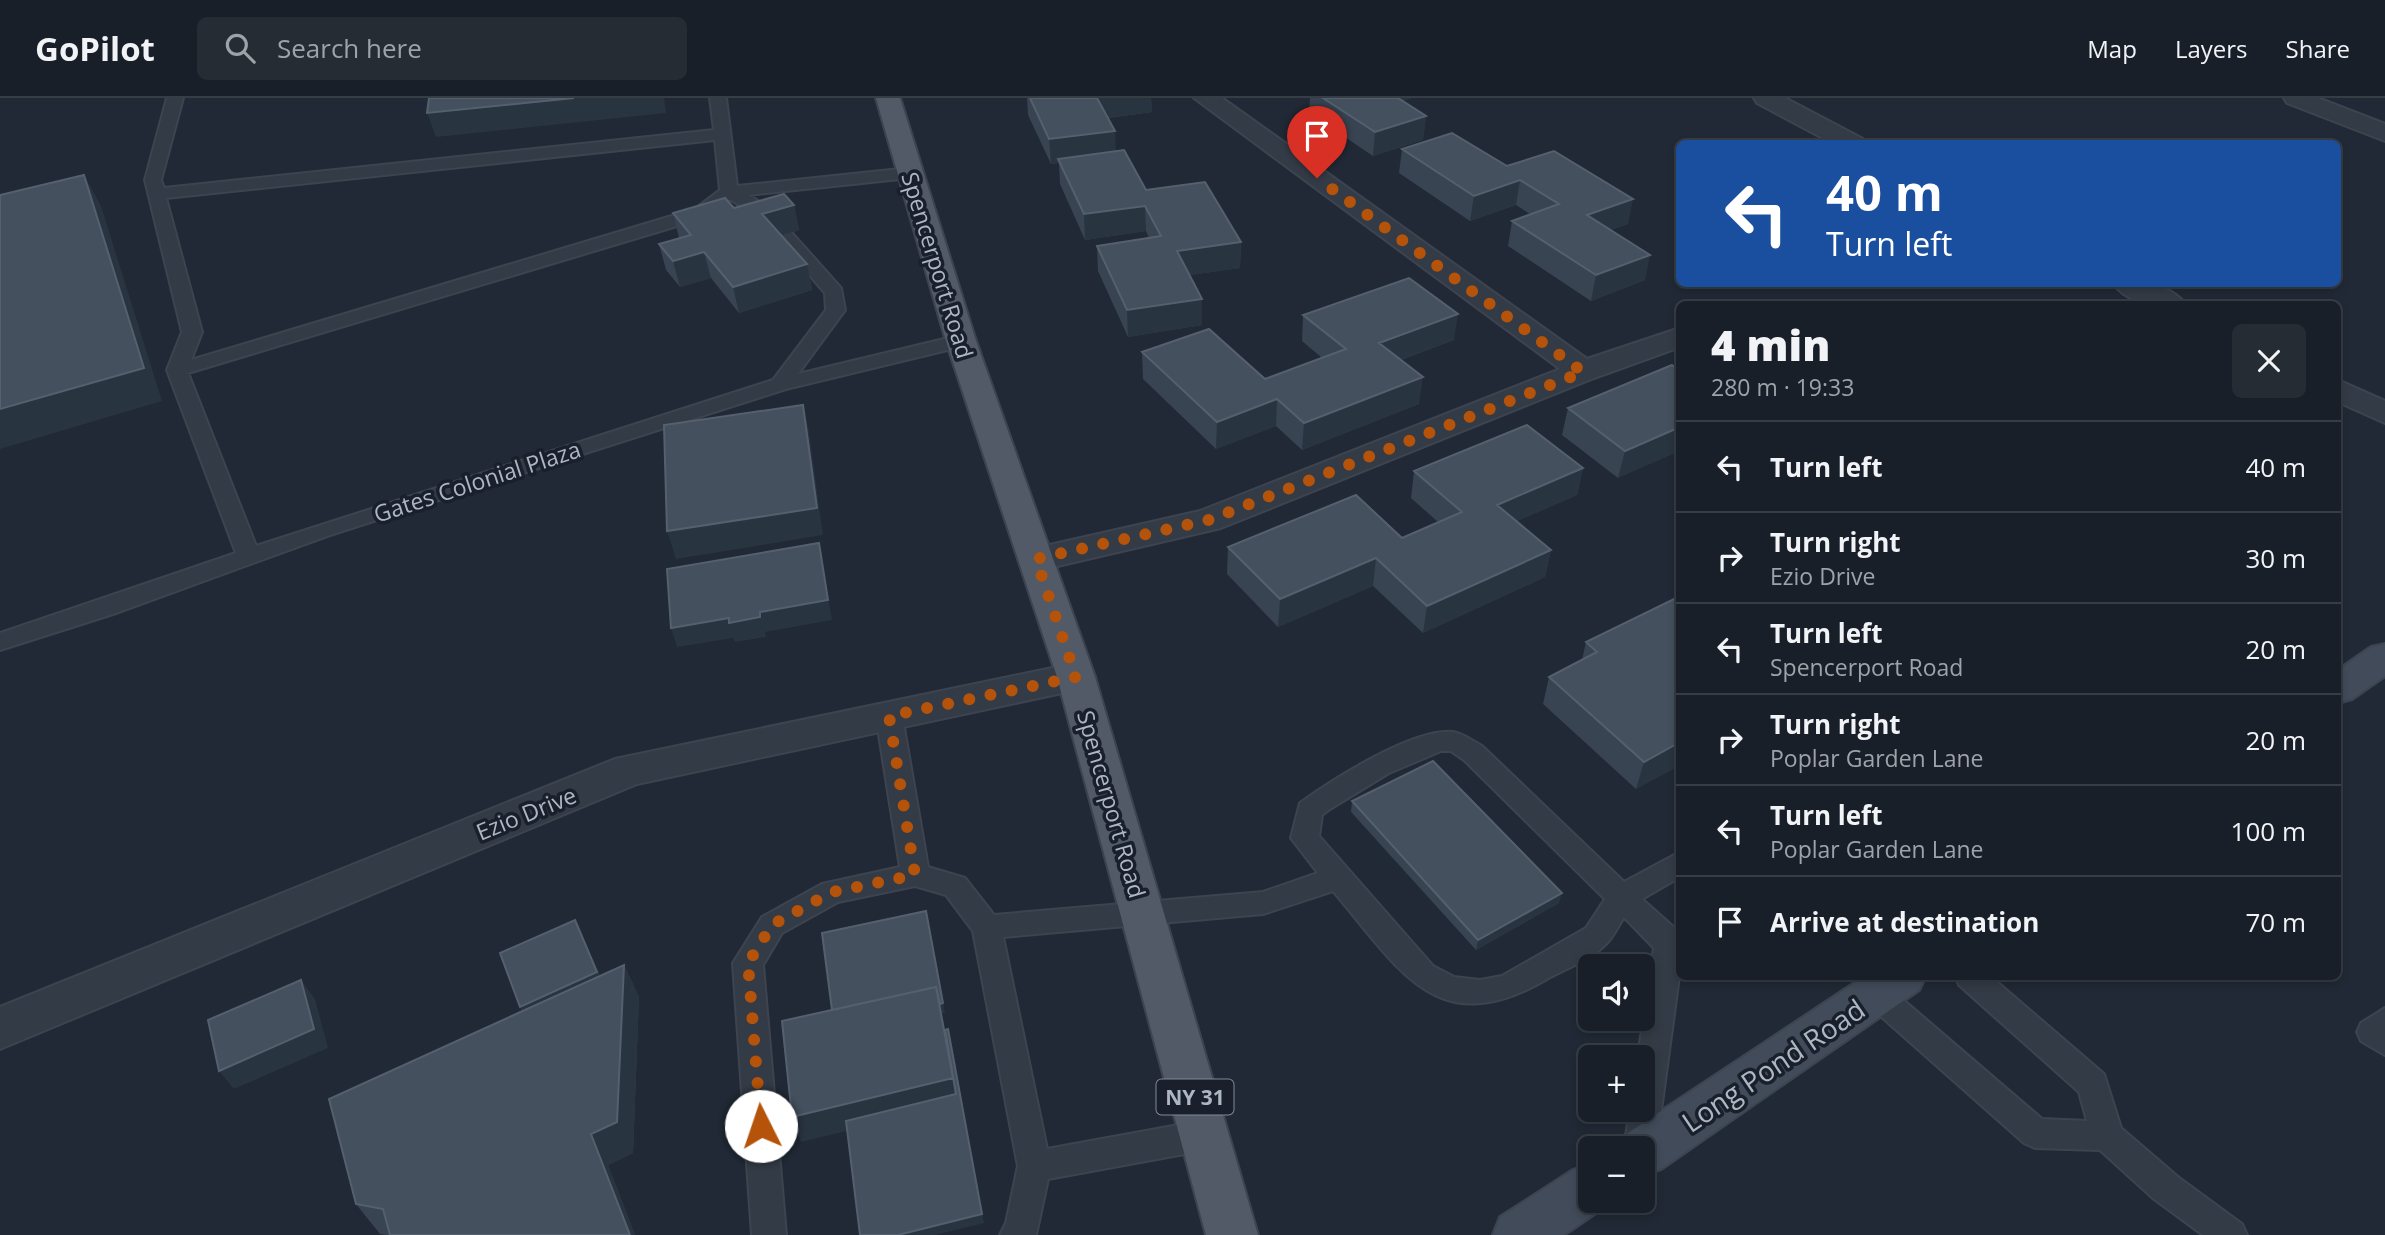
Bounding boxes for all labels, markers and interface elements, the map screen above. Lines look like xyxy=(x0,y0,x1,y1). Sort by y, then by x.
search box xyxy=(197,17,687,80)
text: GoPilot xyxy=(35,26,155,71)
icon: search xyxy=(221,29,259,67)
text: Search here xyxy=(277,30,422,66)
text: Map xyxy=(2087,32,2137,65)
text: Layers xyxy=(2175,32,2248,65)
text: Share xyxy=(2286,32,2350,65)
pin xyxy=(1287,106,1347,178)
icon: arrive xyxy=(1298,117,1336,155)
text: 40 m xyxy=(1826,159,1943,225)
street label: Spencerport Road xyxy=(894,168,982,362)
icon: left xyxy=(1711,168,1802,259)
text: Turn left xyxy=(1826,222,1952,265)
text: 4 min xyxy=(1711,316,1830,373)
button: close xyxy=(2232,324,2306,398)
text: 280 m · 19:33 xyxy=(1711,371,1854,403)
street label: Gates Colonial Plaza xyxy=(369,432,585,530)
icon: left xyxy=(1711,448,1749,486)
text: Turn left xyxy=(1770,449,1882,485)
text: 40 m xyxy=(2245,449,2306,485)
text: Turn right xyxy=(1770,524,1901,560)
icon: right xyxy=(1711,539,1749,577)
text: 30 m xyxy=(2245,540,2306,576)
text: Ezio Drive xyxy=(1770,560,1875,592)
text: Turn left xyxy=(1770,615,1882,651)
icon: left xyxy=(1711,630,1749,668)
text: 20 m xyxy=(2245,631,2306,667)
text: Spencerport Road xyxy=(1770,651,1963,683)
text: Turn right xyxy=(1770,706,1901,742)
street label: Spencerport Road xyxy=(1070,707,1154,901)
icon: right xyxy=(1711,721,1749,759)
text: 20 m xyxy=(2245,722,2306,758)
text: Poplar Garden Lane xyxy=(1770,742,1983,774)
street label: Ezio Drive xyxy=(471,778,581,848)
text: Turn left xyxy=(1770,797,1882,833)
icon: left xyxy=(1711,812,1749,850)
text: 100 m xyxy=(2231,813,2306,849)
text: Poplar Garden Lane xyxy=(1770,833,1983,865)
icon: arrive xyxy=(1711,903,1749,941)
text: Arrive at destination xyxy=(1770,904,2039,940)
text: 70 m xyxy=(2245,904,2306,940)
map controls xyxy=(1578,954,1655,1213)
button: sound xyxy=(1578,954,1655,1031)
street label: Long Pond Road xyxy=(1674,990,1872,1140)
button: + xyxy=(1578,1045,1655,1122)
road number: NY 31 xyxy=(1156,1080,1234,1114)
position arrow xyxy=(724,1089,798,1163)
button: − xyxy=(1578,1136,1655,1213)

